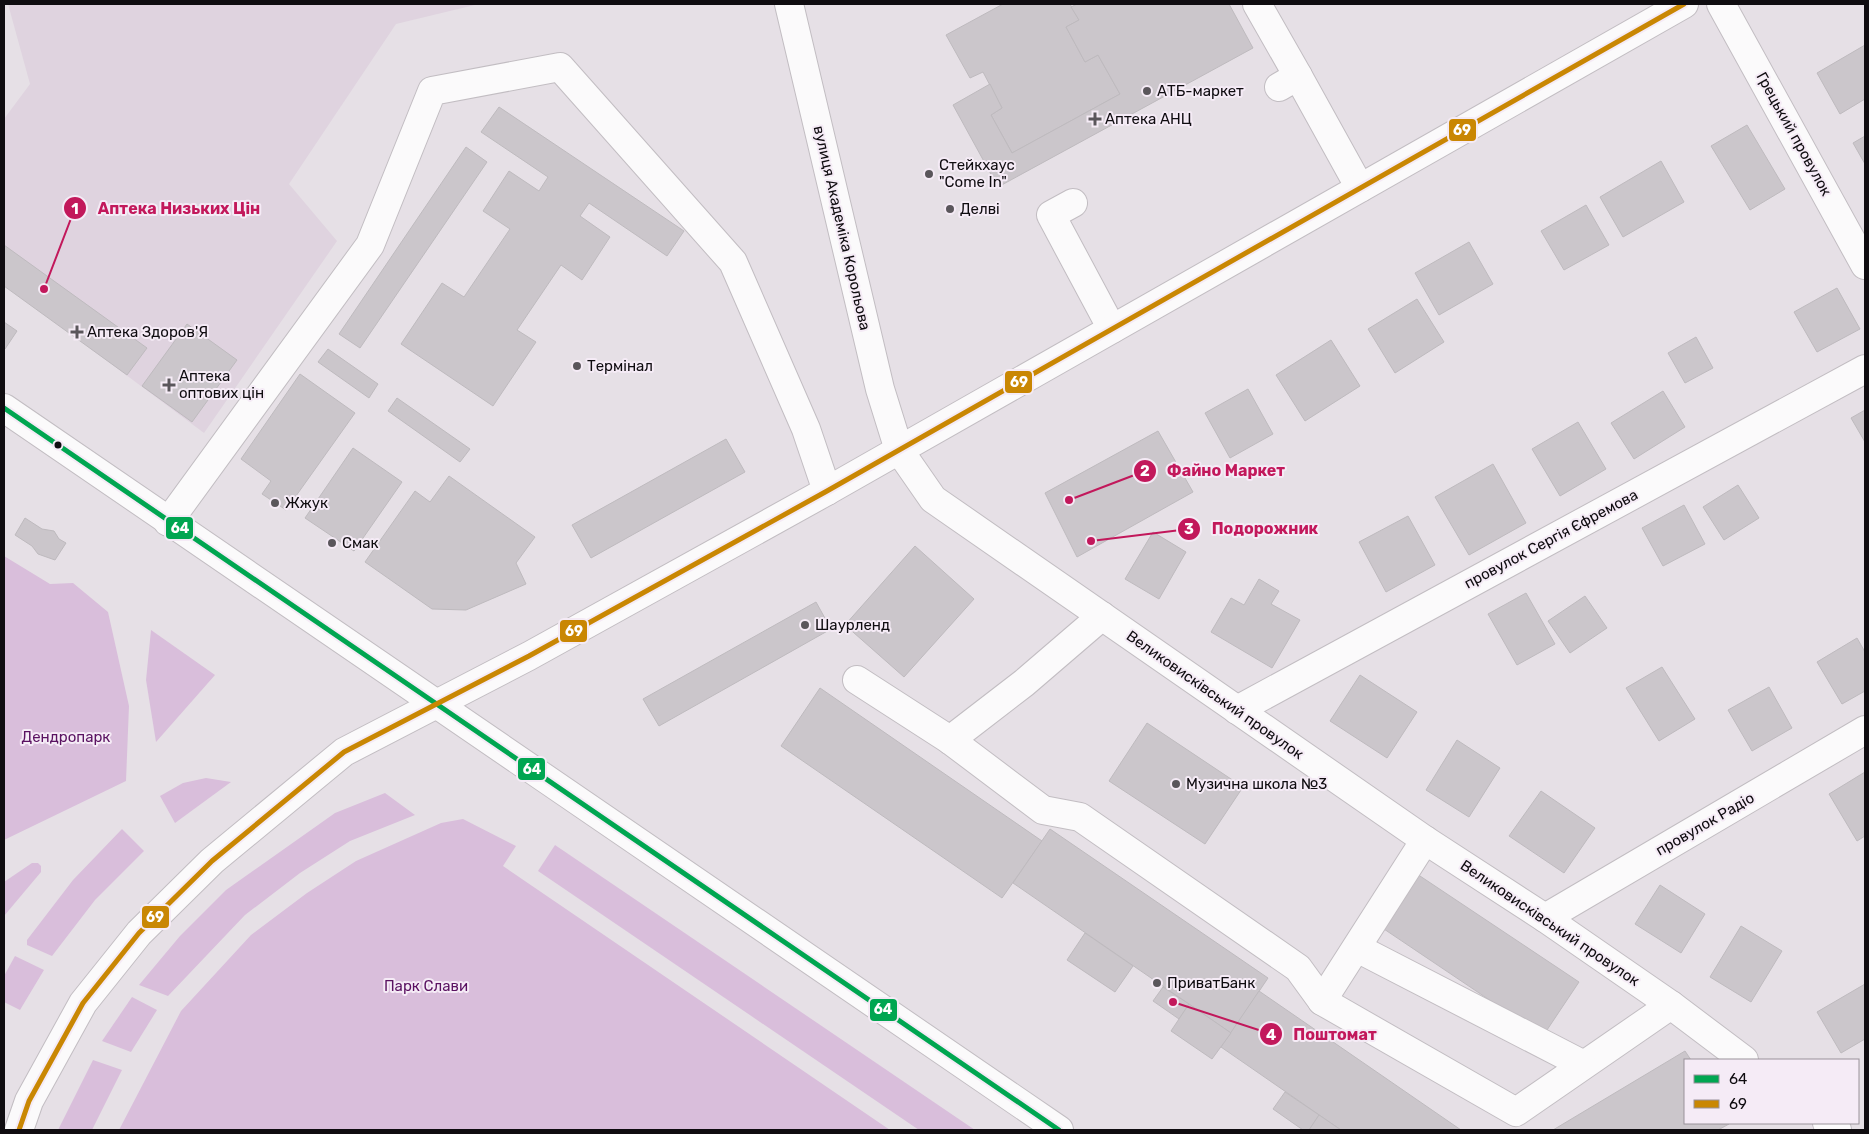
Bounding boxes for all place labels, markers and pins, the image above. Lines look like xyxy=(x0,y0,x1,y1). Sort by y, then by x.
place label: АТБ-маркет xyxy=(1157,82,1244,100)
marker: АТБ-маркет xyxy=(1141,85,1153,97)
place label: Аптека АНЦ xyxy=(1105,110,1192,128)
marker: Аптека АНЦ xyxy=(1089,113,1101,125)
place label: Стейкхаус "Come In" xyxy=(939,156,1015,191)
marker: Стейкхаус "Come In" xyxy=(923,168,935,180)
callout: Аптека Низьких Цін xyxy=(63,193,270,224)
place label: Делві xyxy=(960,200,1000,218)
marker: Делві xyxy=(944,203,956,215)
place label: Аптека Здоров'Я xyxy=(87,323,208,341)
marker: Аптека Здоров'Я xyxy=(71,326,83,338)
place label: Термінал xyxy=(587,357,653,375)
marker: Термінал xyxy=(571,360,583,372)
place label: Аптека оптових цін xyxy=(179,367,264,402)
marker: Аптека оптових цін xyxy=(163,379,175,391)
unlabelled marker xyxy=(53,440,63,450)
callout: Файно Маркет xyxy=(1132,455,1296,486)
place label: Жжук xyxy=(285,494,328,512)
marker: Жжук xyxy=(269,497,281,509)
callout: Подорожник xyxy=(1177,513,1329,544)
place label: Смак xyxy=(342,534,379,552)
marker: Смак xyxy=(326,537,338,549)
place label: Шаурленд xyxy=(815,616,890,634)
marker: Шаурленд xyxy=(799,619,811,631)
place label: Музична школа №3 xyxy=(1186,775,1327,793)
marker: Музична школа №3 xyxy=(1170,778,1182,790)
place label: ПриватБанк xyxy=(1167,974,1255,992)
marker: ПриватБанк xyxy=(1151,977,1163,989)
callout: Поштомат xyxy=(1258,1019,1386,1050)

